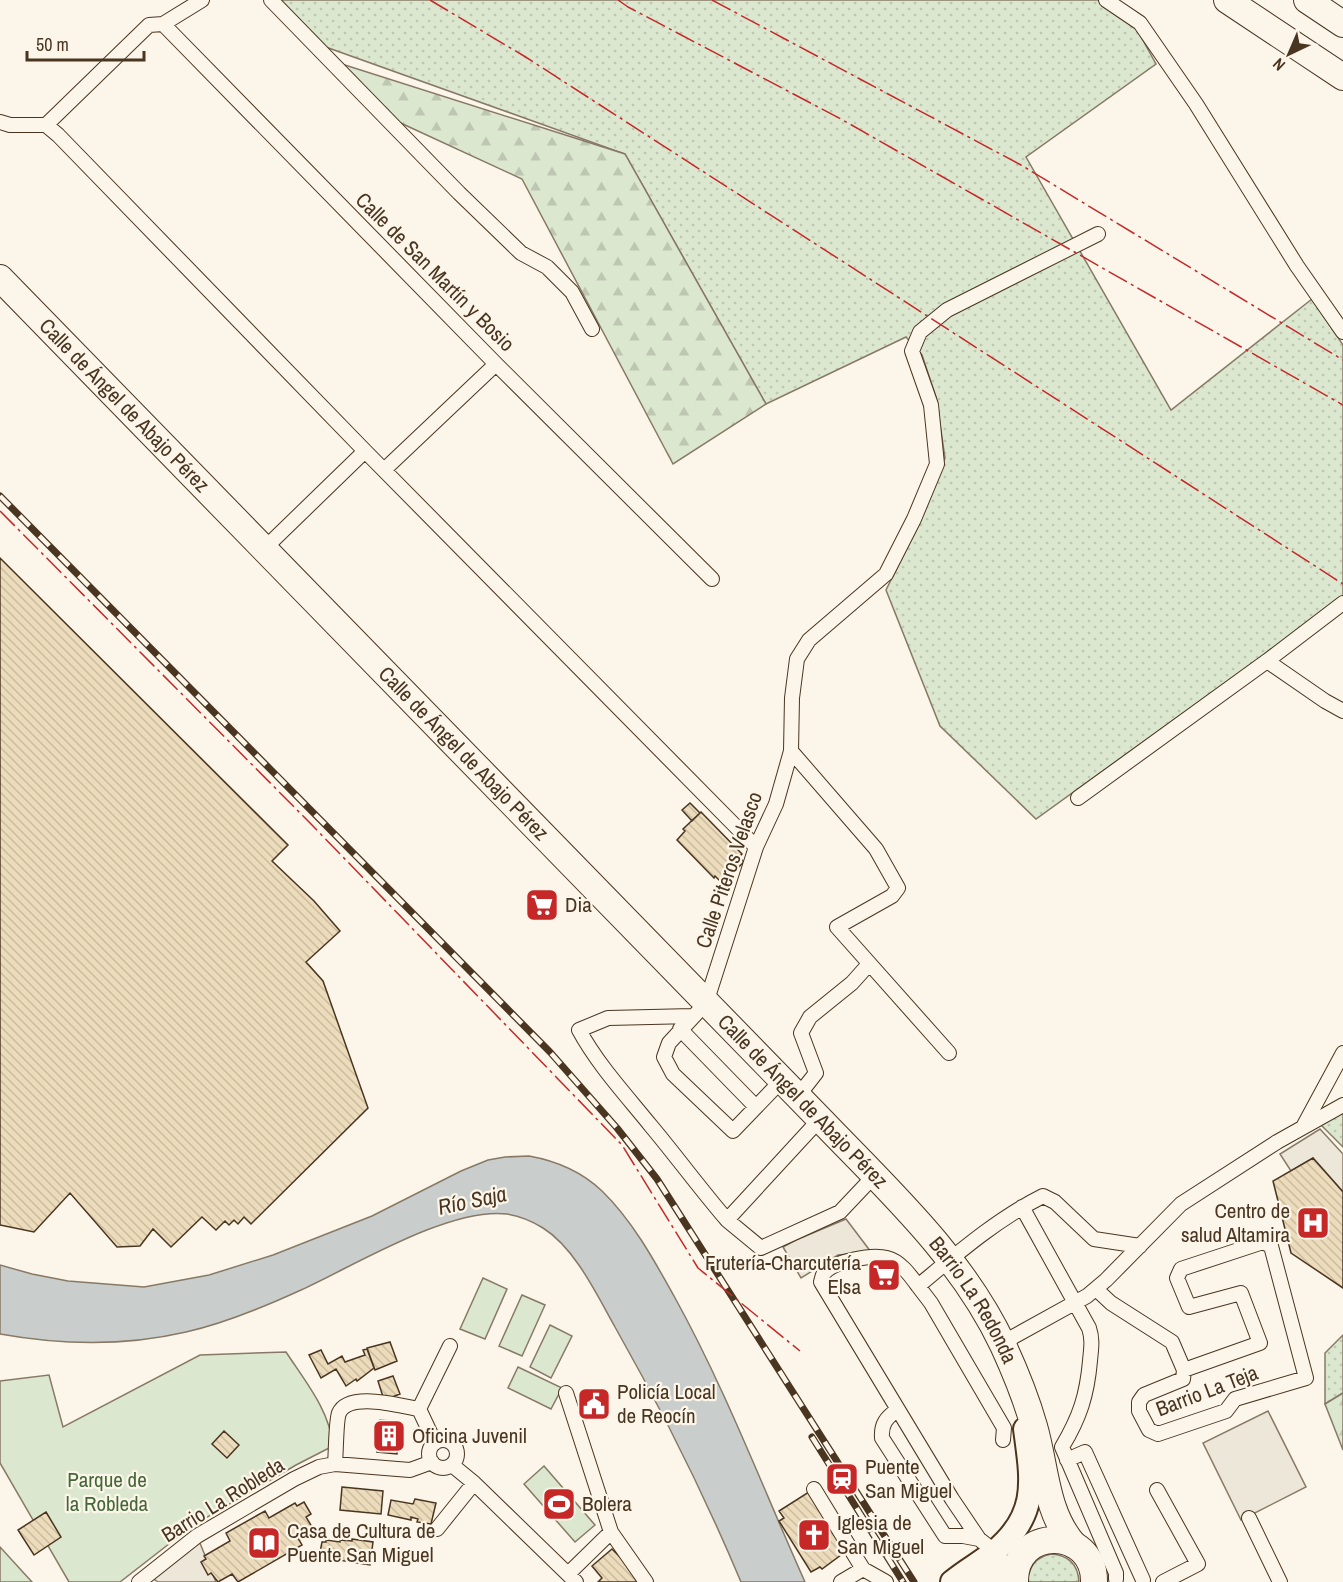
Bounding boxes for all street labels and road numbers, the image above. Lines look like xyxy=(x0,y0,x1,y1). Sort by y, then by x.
street label: Calle de San Martín y Bosio xyxy=(349,186,521,358)
street label: Calle de Ángel de Abajo Pérez xyxy=(33,312,217,499)
street label: Calle de Ángel de Abajo Pérez xyxy=(372,660,556,847)
street label: Calle Piteros Velasco xyxy=(688,788,769,952)
street label: Calle de Ángel de Abajo Pérez xyxy=(712,1008,895,1195)
street label: Barrio La Redonda xyxy=(923,1230,1025,1368)
street label: Barrio La Teja xyxy=(1152,1358,1262,1423)
street label: Barrio La Robleda xyxy=(156,1450,290,1549)

